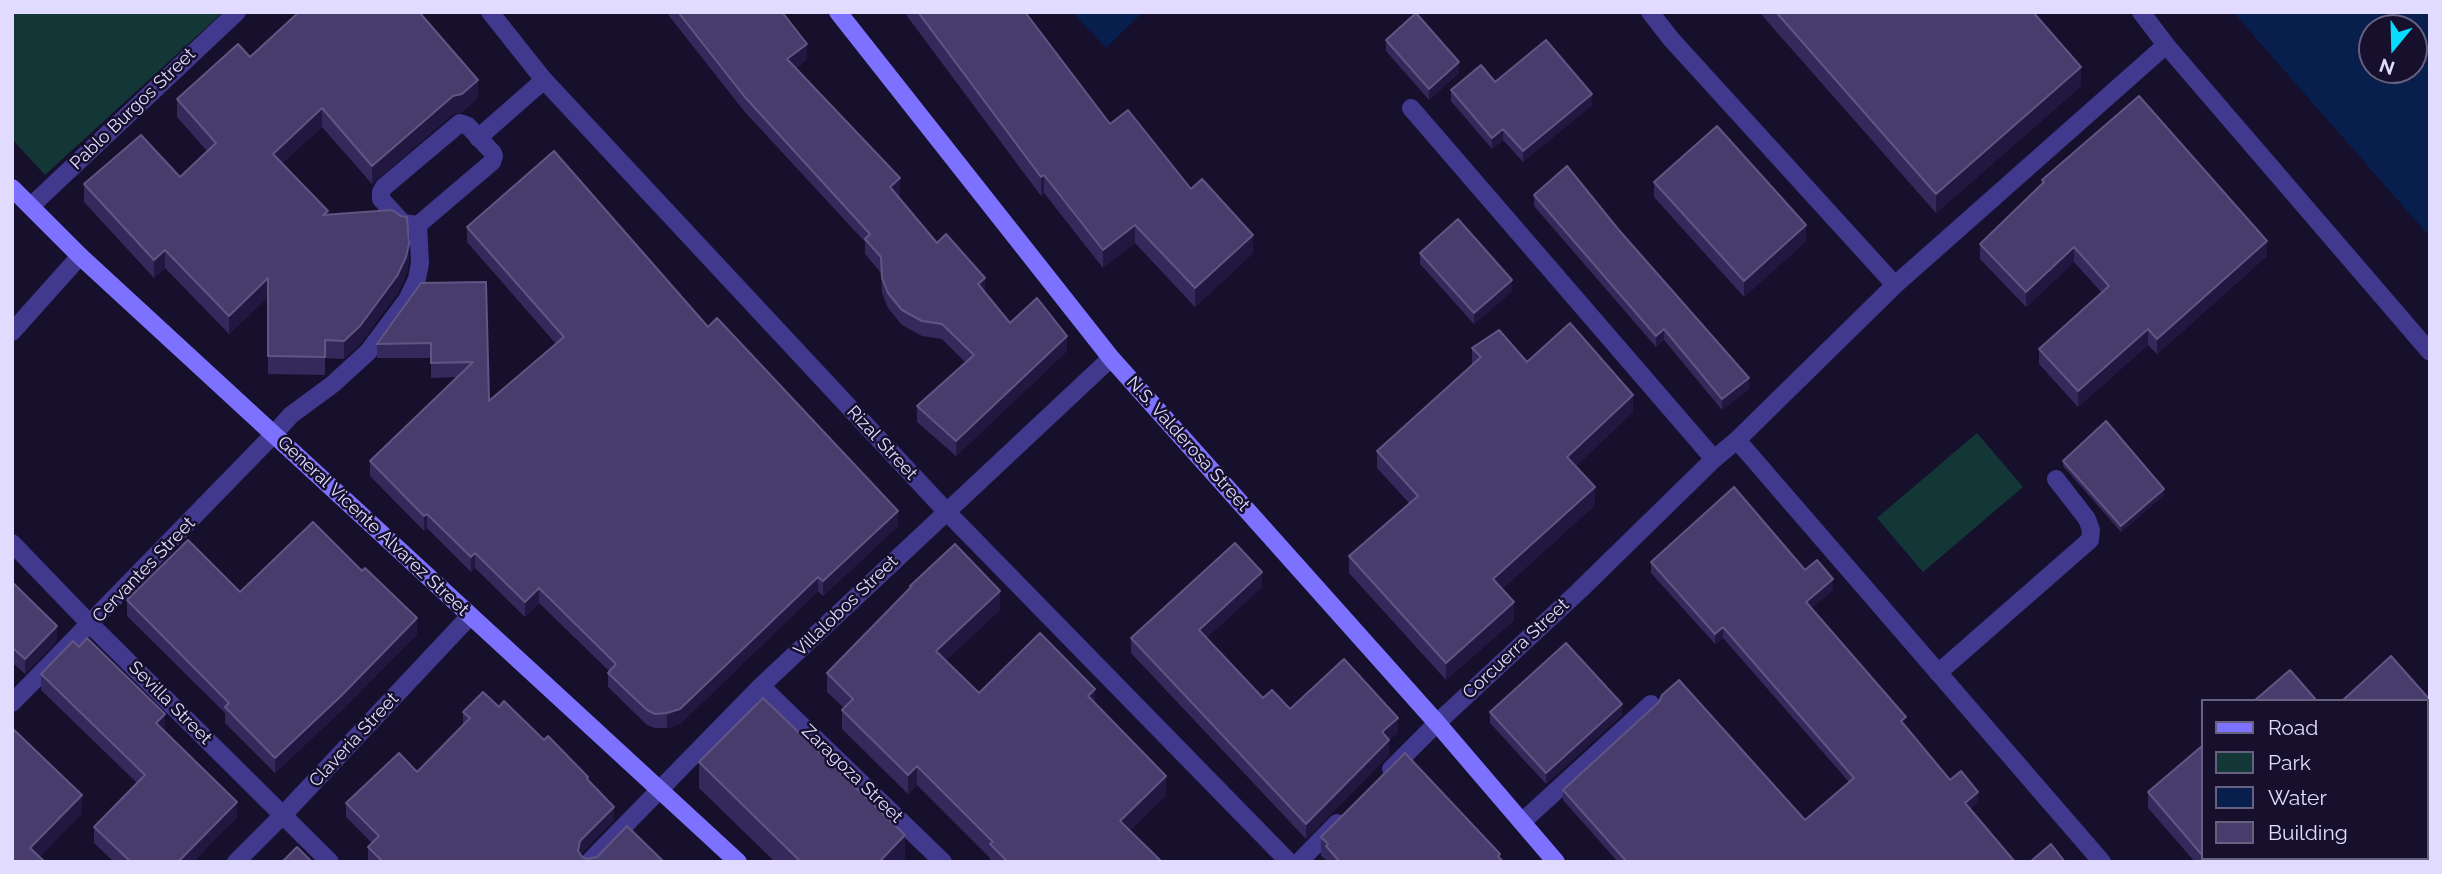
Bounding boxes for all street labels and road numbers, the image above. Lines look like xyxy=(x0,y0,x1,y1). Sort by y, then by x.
street label: Pablo Burgos Street xyxy=(66,44,200,174)
street label: N.S. Valderosa Street xyxy=(1122,372,1254,516)
street label: Rizal Street xyxy=(842,401,922,485)
street label: General Vicente Alvarez Street xyxy=(273,432,473,620)
street label: Cervantes Street xyxy=(88,513,200,627)
street label: Villalobos Street xyxy=(789,551,903,661)
street label: Corcuerra Street xyxy=(1458,594,1574,704)
street label: Sevilla Street xyxy=(124,657,216,749)
street label: Claveria Street xyxy=(305,688,403,792)
street label: Zaragoza Street xyxy=(797,720,907,828)

